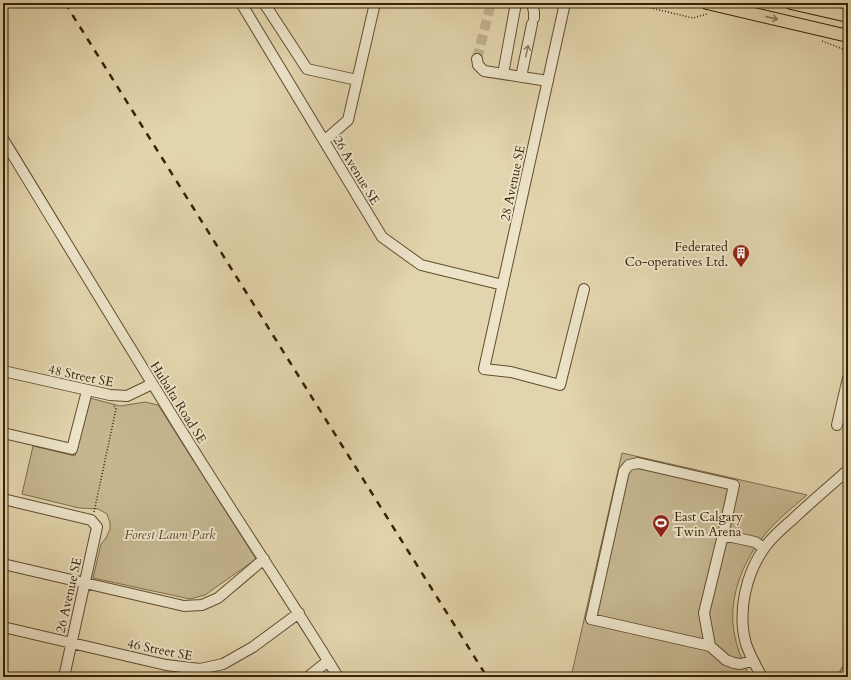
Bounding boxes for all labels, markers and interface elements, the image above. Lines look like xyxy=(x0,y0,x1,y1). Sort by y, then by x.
one-way arrow xyxy=(765,15,778,22)
one-way arrow xyxy=(523,44,531,57)
street label: 26 Avenue SE xyxy=(329,133,384,208)
street label: 28 Avenue SE xyxy=(496,144,530,223)
place label: Federated Co-operatives Ltd. xyxy=(625,238,728,271)
building icon: Federated Co-operatives Ltd. xyxy=(731,243,751,268)
street label: Hubalta Road SE xyxy=(146,358,211,447)
street label: 48 Street SE xyxy=(47,360,115,392)
place label: East Calgary Twin Arena xyxy=(674,508,743,541)
sports icon: East Calgary Twin Arena xyxy=(651,513,671,538)
park label: Forest Lawn Park xyxy=(125,526,216,544)
street label: 26 Avenue SE xyxy=(52,556,86,635)
street label: 46 Street SE xyxy=(126,635,194,665)

